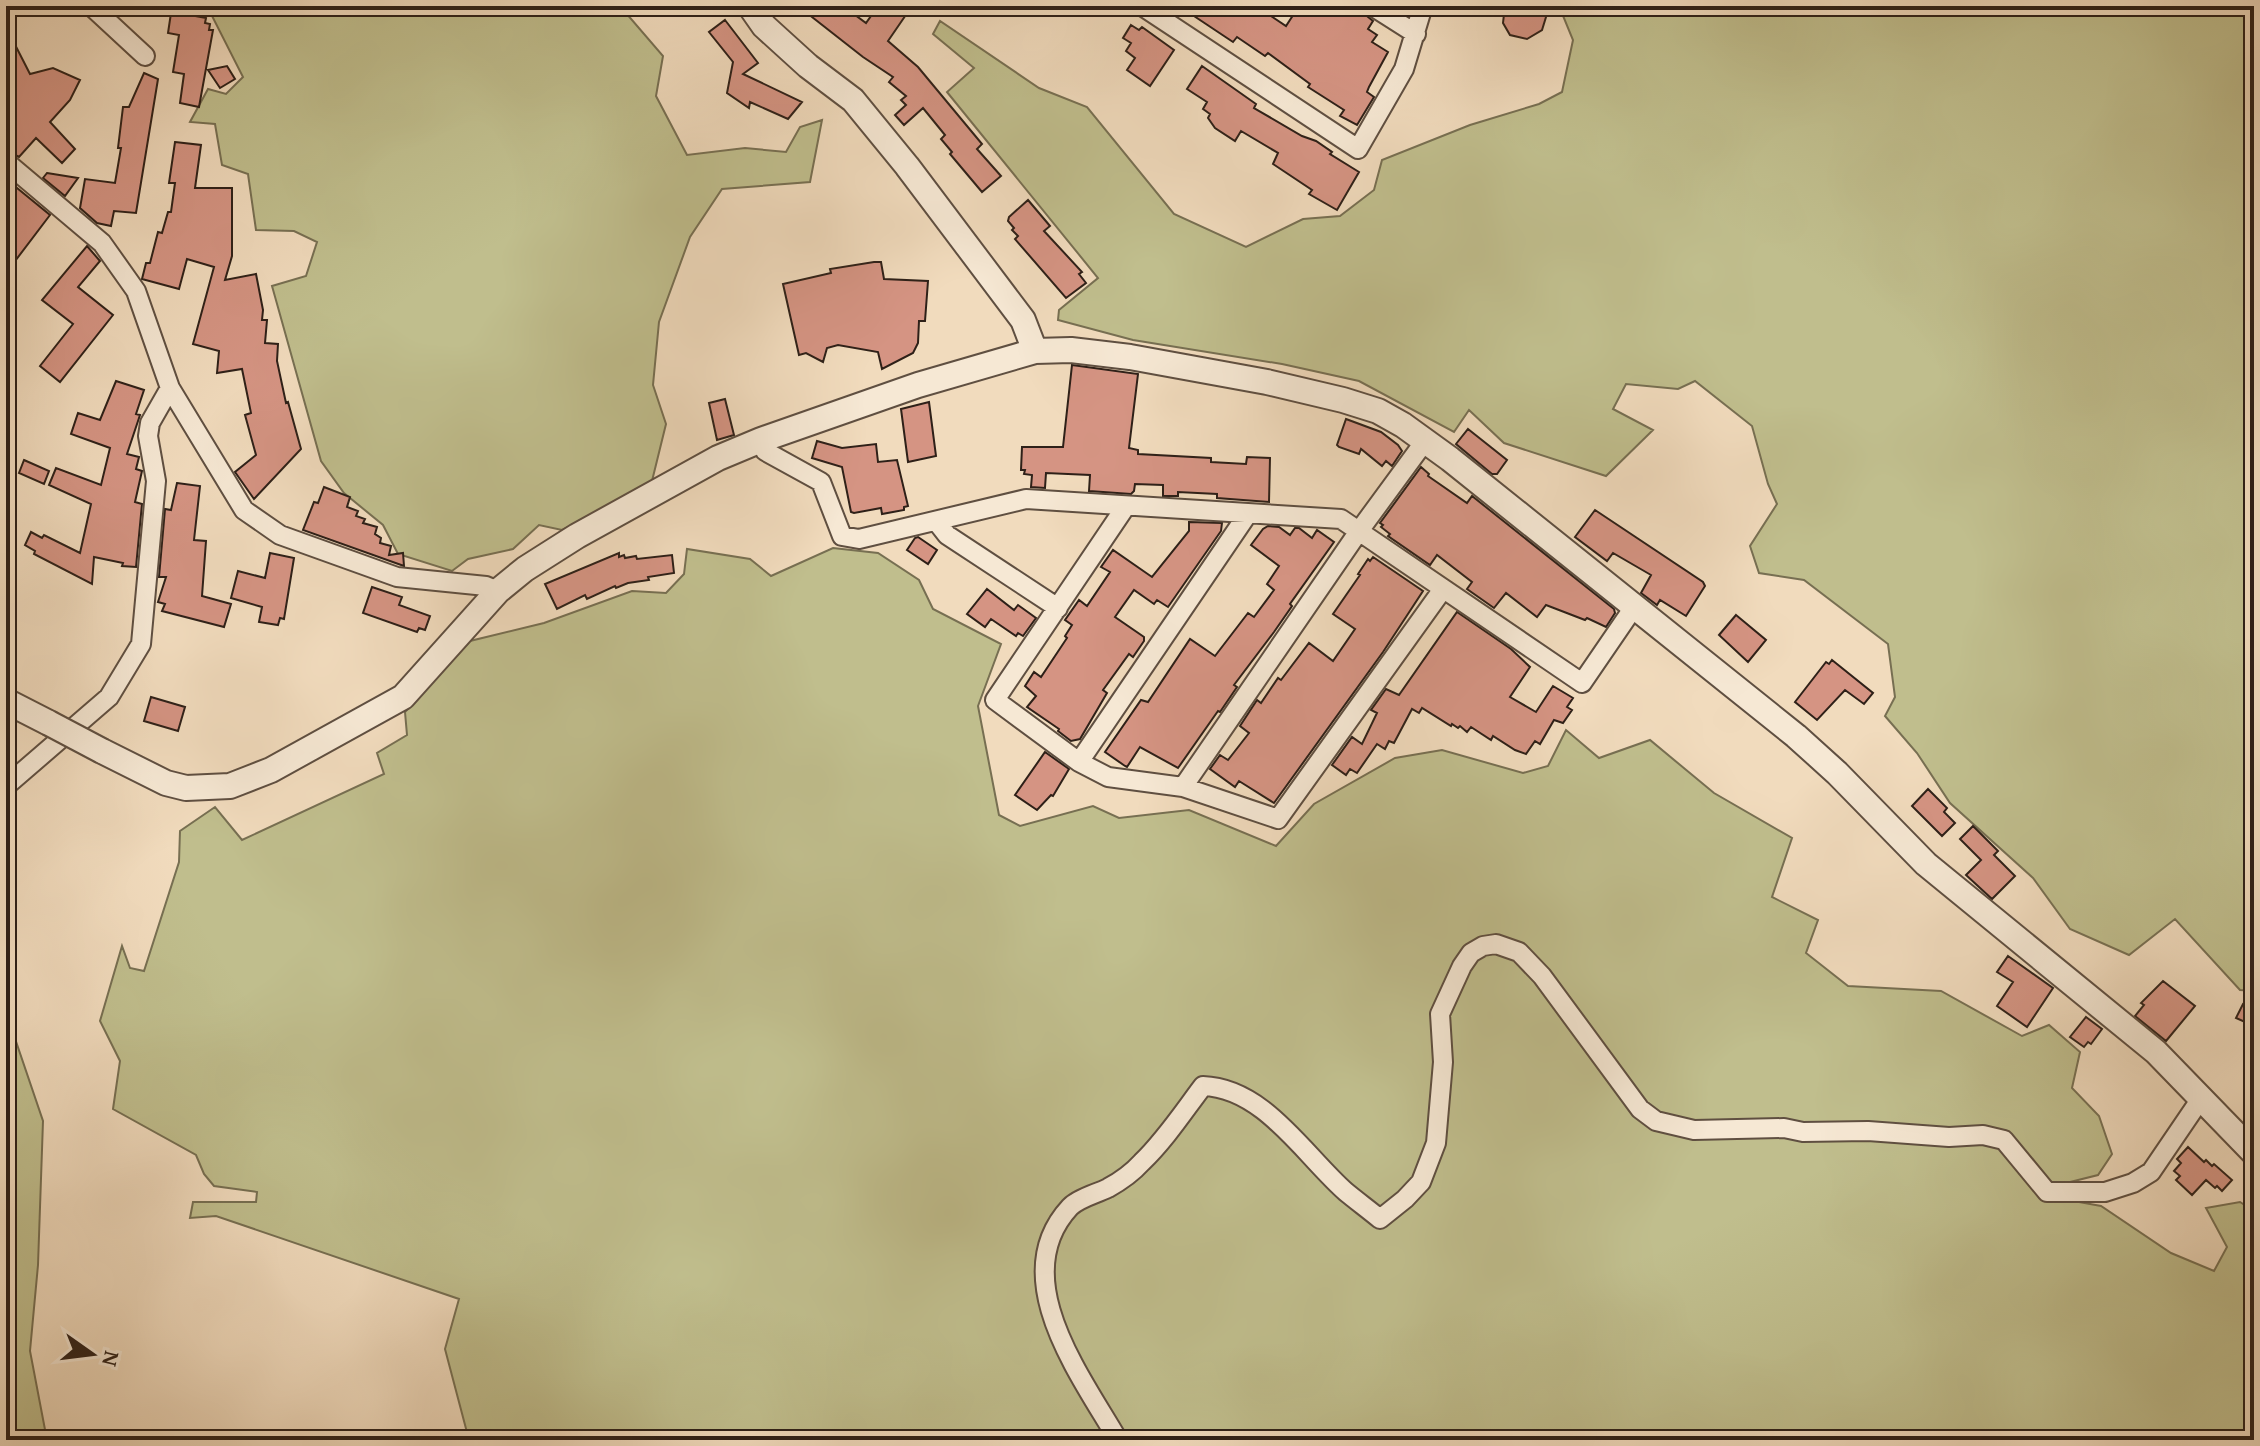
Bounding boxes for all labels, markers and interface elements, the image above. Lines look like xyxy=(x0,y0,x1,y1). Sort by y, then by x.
north arrow xyxy=(52,1314,132,1394)
text: N xyxy=(94,1348,129,1370)

